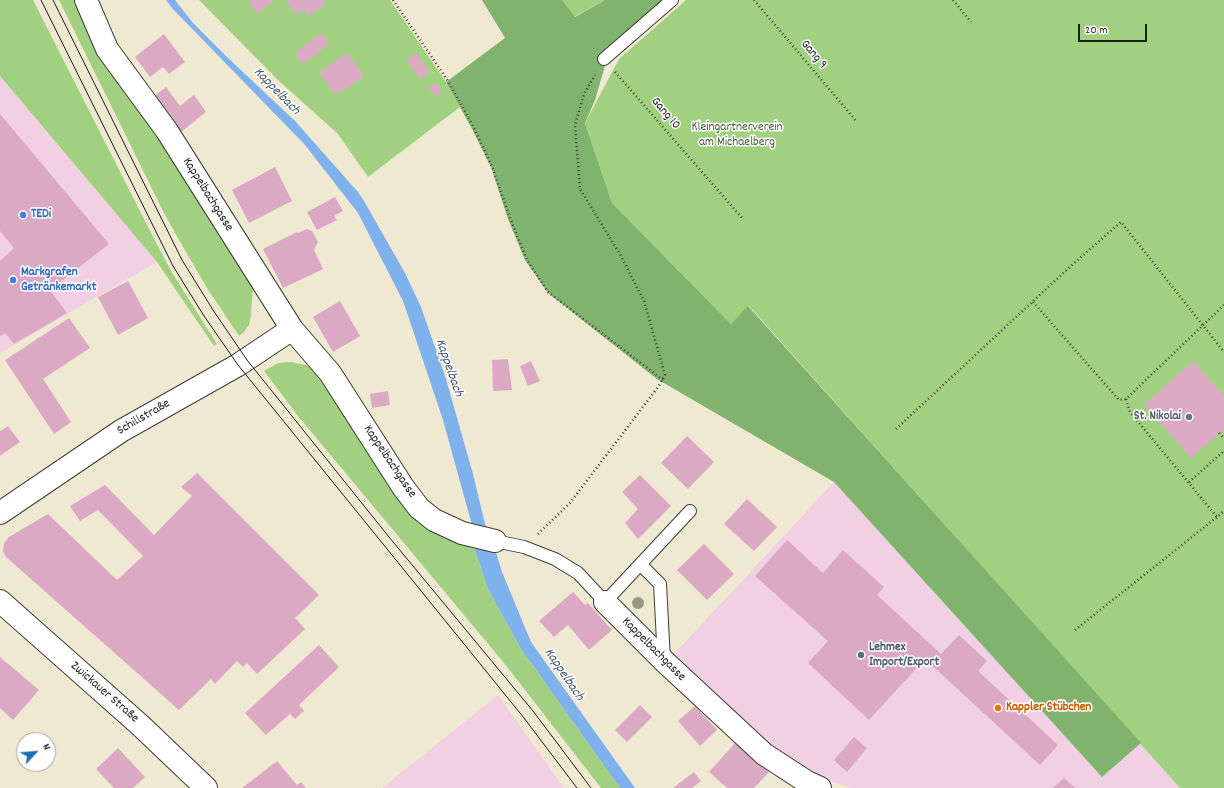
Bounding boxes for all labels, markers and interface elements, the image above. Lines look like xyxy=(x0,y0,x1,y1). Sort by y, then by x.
scale bar xyxy=(1080,16,1149,42)
text: 20 m xyxy=(1085,22,1108,39)
street label: Gang 9 xyxy=(796,37,830,73)
water label: Kappelbach xyxy=(249,65,303,119)
street label: Gang 10 xyxy=(647,95,683,133)
park label: Kleingartnerverein am Michaelberg xyxy=(691,120,783,151)
street label: Kappelbachgasse xyxy=(178,155,236,235)
place label: TEDi xyxy=(31,207,51,223)
marker: TEDi xyxy=(18,210,28,220)
place label: Markgrafen Getränkemarkt xyxy=(21,265,96,296)
marker: Markgrafen Getränkemarkt xyxy=(8,275,18,285)
water label: Kappelbach xyxy=(430,337,466,399)
street label: Schillstraße xyxy=(115,397,173,439)
place label: St. Nikolai xyxy=(1134,409,1181,425)
marker: St. Nikolai xyxy=(1184,412,1194,422)
street label: Kappelbachgasse xyxy=(359,423,419,501)
street label: Kappelbachgasse xyxy=(618,615,688,685)
place label: Lehmex Import/Export xyxy=(869,640,939,671)
water label: Kappelbach xyxy=(539,645,587,705)
marker: Lehmex Import/Export xyxy=(856,650,866,660)
street label: Zwickauer Straße xyxy=(67,659,141,727)
place label: Kappler Stübchen xyxy=(1006,700,1091,716)
marker: Kappler Stübchen xyxy=(993,703,1003,713)
north arrow xyxy=(16,732,56,772)
text: N xyxy=(38,741,54,753)

